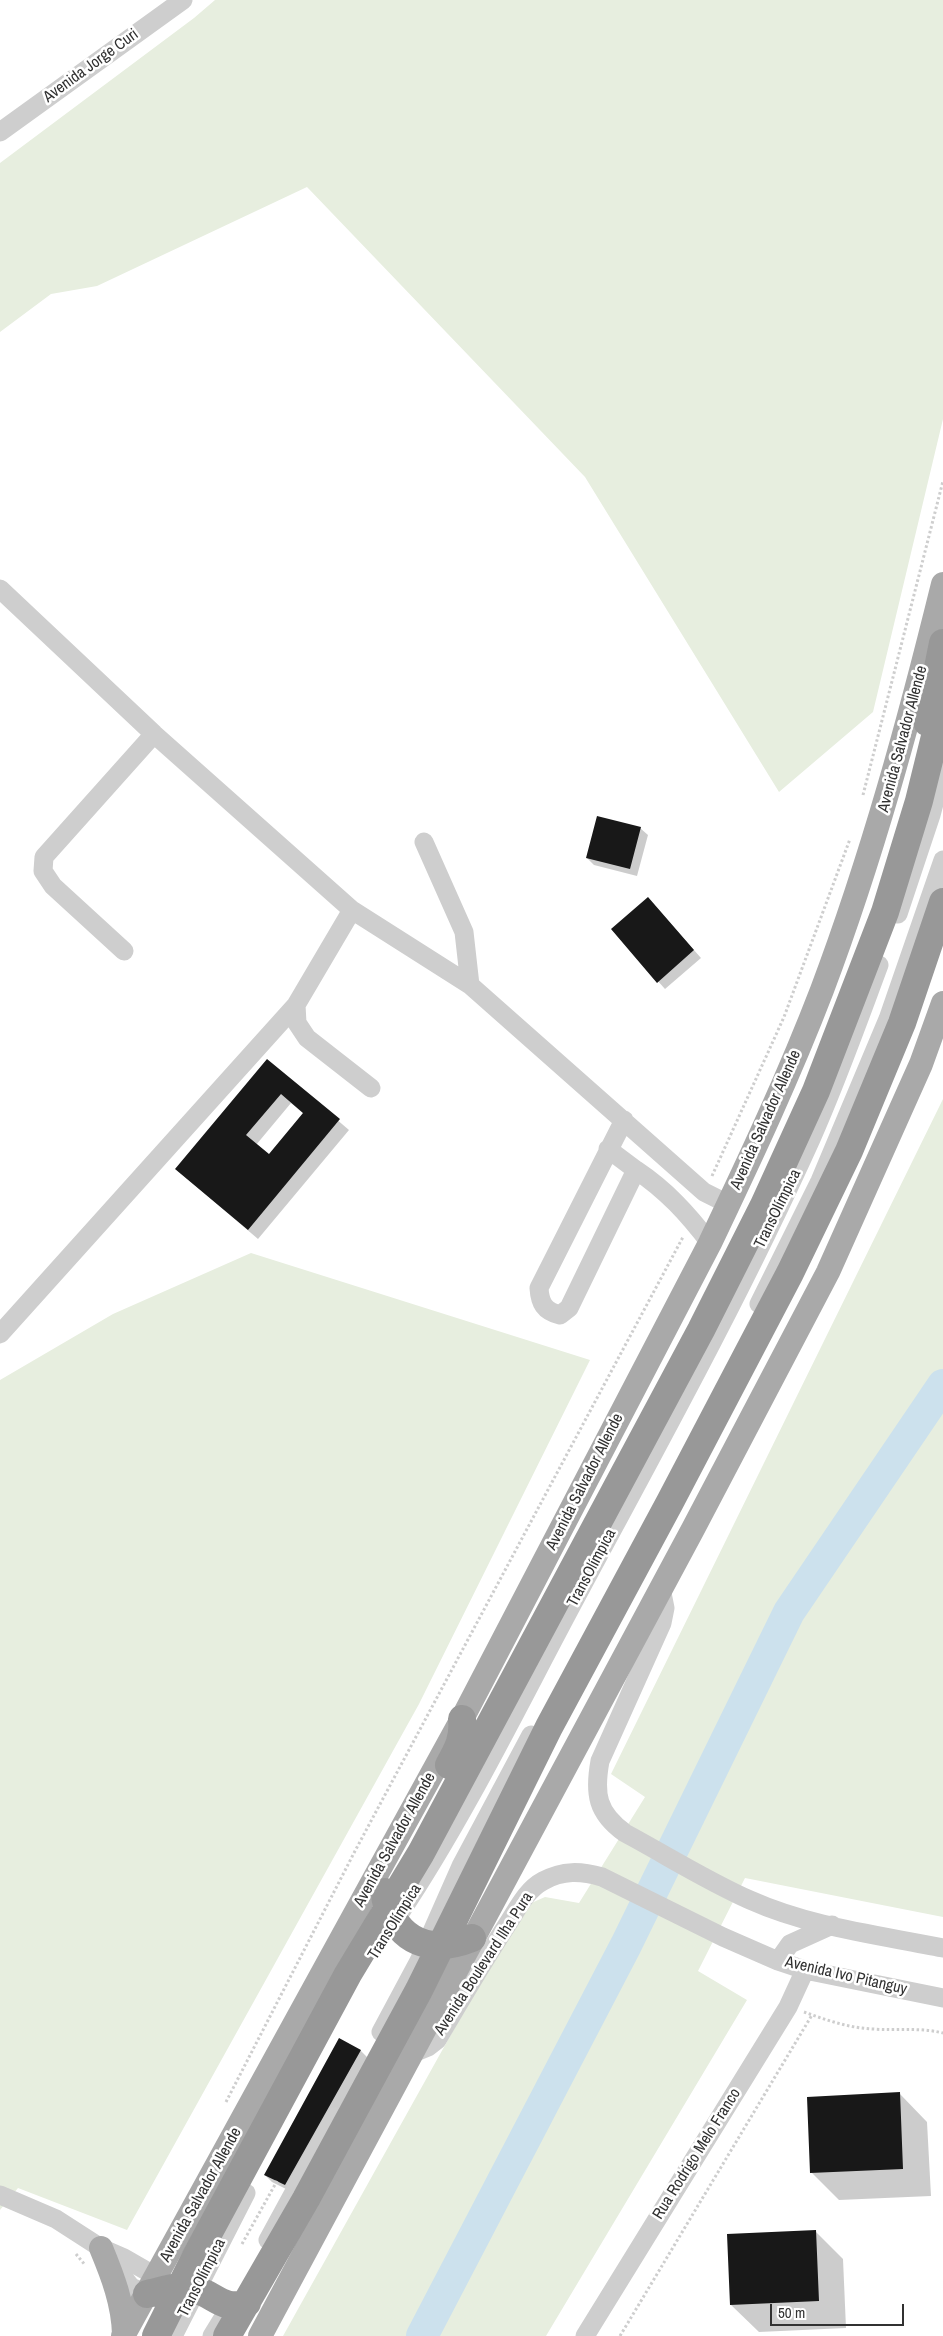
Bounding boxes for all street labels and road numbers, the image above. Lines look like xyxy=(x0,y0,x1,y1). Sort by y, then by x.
street label: Avenida Jorge Curi xyxy=(40,25,142,107)
street label: Avenida Salvador Allende xyxy=(874,664,932,814)
street label: Avenida Salvador Allende xyxy=(727,1047,805,1193)
street label: TransOlímpica xyxy=(751,1166,805,1252)
street label: Avenida Salvador Allende xyxy=(542,1410,628,1554)
street label: TransOlímpica xyxy=(563,1526,621,1610)
street label: Avenida Salvador Allende xyxy=(350,1769,440,1911)
street label: TransOlímpica xyxy=(364,1881,426,1963)
street label: Avenida Boulevard Ilha Pura xyxy=(431,1889,537,2039)
street label: Avenida Ivo Pitanguy xyxy=(783,1953,909,1999)
street label: Rua Rodrigo Melo Franco xyxy=(649,2085,745,2223)
street label: Avenida Salvador Allende xyxy=(156,2124,246,2266)
street label: TransOlímpica xyxy=(174,2236,230,2320)

